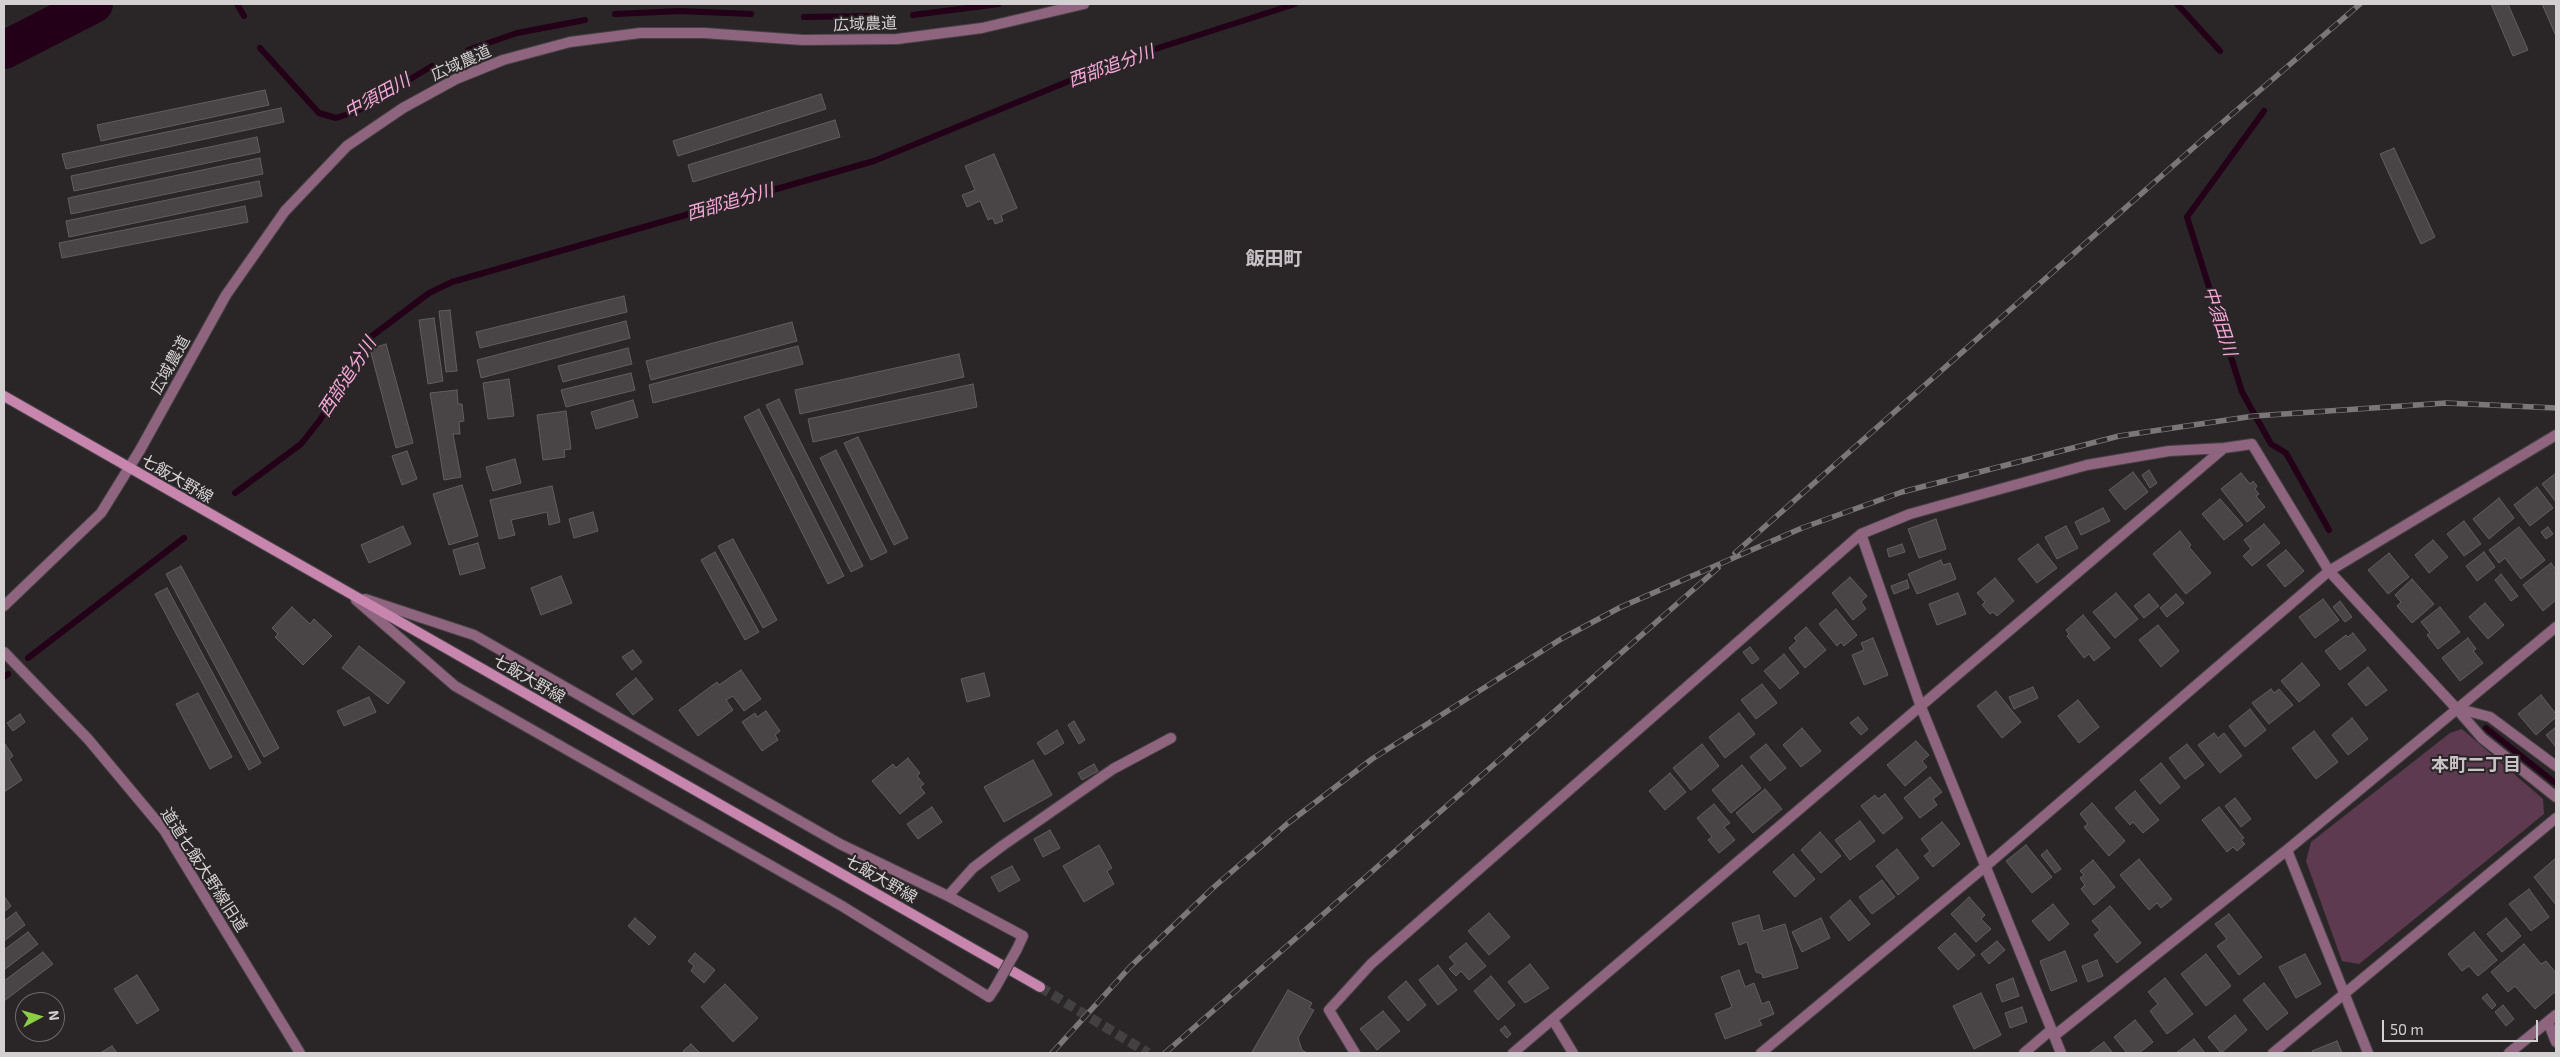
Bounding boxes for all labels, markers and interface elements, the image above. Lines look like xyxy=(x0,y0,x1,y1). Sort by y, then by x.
street label: 広域農道 xyxy=(833,13,897,35)
water label: 西部追分川 xyxy=(1065,40,1157,92)
street label: 広域農道 xyxy=(428,41,494,85)
water label: 中須田川 xyxy=(340,69,414,123)
water label: 西部追分川 xyxy=(684,179,776,225)
district label: 飯田町 xyxy=(1246,248,1302,270)
water label: 中須田川 xyxy=(2199,283,2241,359)
street label: 広域農道 xyxy=(146,332,194,398)
water label: 西部追分川 xyxy=(313,333,381,421)
street label: 七飯大野線 xyxy=(138,451,216,507)
street label: 七飯大野線 xyxy=(490,651,568,707)
district label: 本町二丁目 xyxy=(2431,754,2521,776)
street label: 道道七飯大野線旧道 xyxy=(157,804,251,936)
street label: 七飯大野線 xyxy=(842,851,920,907)
north arrow xyxy=(15,992,65,1042)
text: N xyxy=(45,1010,63,1021)
scale bar xyxy=(2385,1010,2541,1042)
text: 50 m xyxy=(2390,1020,2424,1038)

